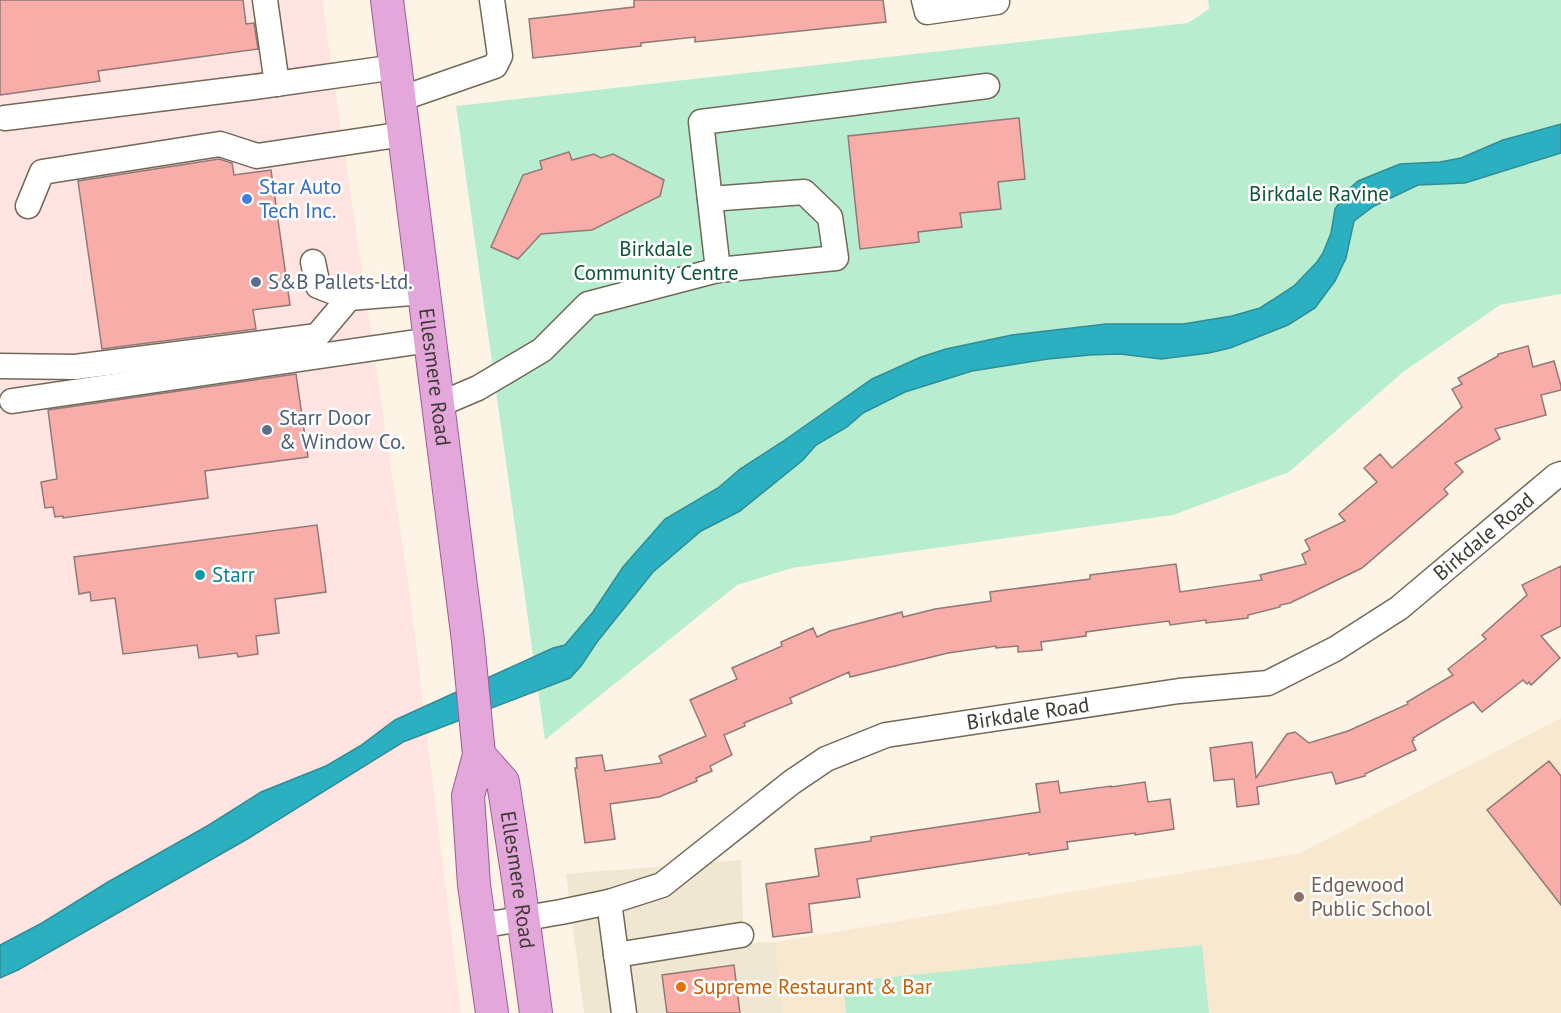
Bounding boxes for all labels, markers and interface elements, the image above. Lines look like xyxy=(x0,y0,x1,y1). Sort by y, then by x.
place label: Star Auto Tech Inc. xyxy=(259,173,342,224)
park label: Birkdale Ravine xyxy=(1249,180,1389,207)
marker: Star Auto Tech Inc. xyxy=(240,192,254,206)
park label: Birkdale Community Centre xyxy=(573,235,739,286)
place label: S&B Pallets Ltd. xyxy=(268,268,413,295)
marker: S&B Pallets Ltd. xyxy=(249,275,263,289)
street label: Ellesmere Road xyxy=(413,306,457,447)
place label: Starr Door & Window Co. xyxy=(279,404,405,455)
marker: Starr Door & Window Co. xyxy=(260,423,274,437)
street label: Birkdale Road xyxy=(1427,486,1540,586)
place label: Starr xyxy=(212,561,255,588)
marker: Starr xyxy=(193,568,207,582)
street label: Birkdale Road xyxy=(965,691,1091,736)
street label: Ellesmere Road xyxy=(495,809,541,950)
place label: Edgewood Public School xyxy=(1311,871,1432,922)
marker: Edgewood Public School xyxy=(1292,890,1306,904)
place label: Supreme Restaurant & Bar xyxy=(693,973,932,1000)
marker: Supreme Restaurant & Bar xyxy=(674,980,688,994)

